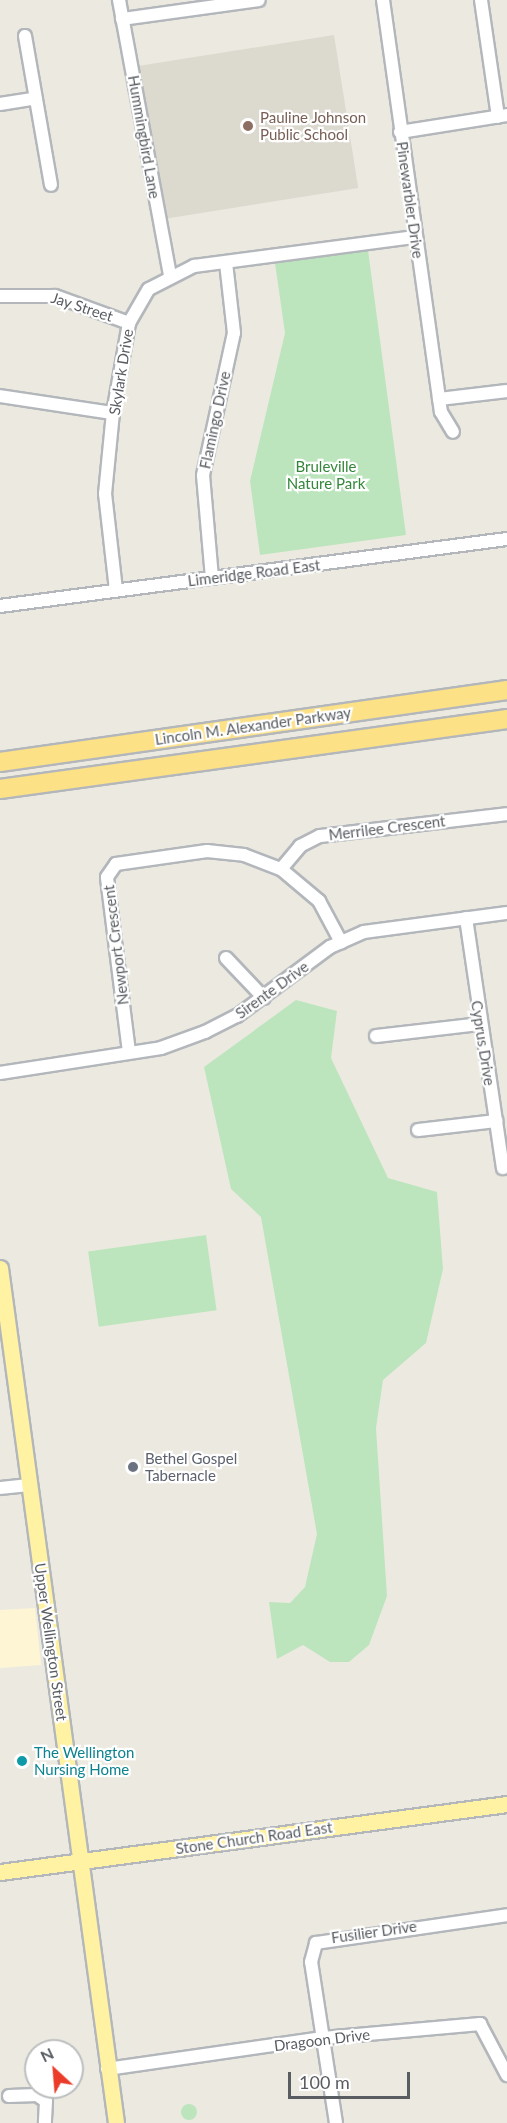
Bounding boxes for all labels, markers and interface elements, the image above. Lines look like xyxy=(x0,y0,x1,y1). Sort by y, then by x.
street label: Hummingbird Lane xyxy=(124,74,164,200)
place label: Pauline Johnson Public School xyxy=(260,108,367,143)
marker: Pauline Johnson Public School xyxy=(241,119,255,133)
street label: Pinewarbler Drive xyxy=(393,140,427,260)
street label: Jay Street xyxy=(49,288,115,326)
street label: Skylark Drive xyxy=(105,328,137,416)
street label: Flamingo Drive xyxy=(196,369,234,471)
park label: Bruleville Nature Park xyxy=(287,457,365,492)
street label: Limeridge Road East xyxy=(187,556,321,590)
street label: Lincoln M. Alexander Parkway xyxy=(153,703,353,749)
street label: Merrilee Crescent xyxy=(328,812,446,844)
street label: Newport Crescent xyxy=(100,884,132,1006)
street label: Sirente Drive xyxy=(232,957,312,1023)
street label: Cyprus Drive xyxy=(467,999,499,1087)
place label: Bethel Gospel Tabernacle xyxy=(145,1449,237,1484)
marker: Bethel Gospel Tabernacle xyxy=(126,1460,140,1474)
street label: Upper Wellington Street xyxy=(31,1562,71,1722)
place label: The Wellington Nursing Home xyxy=(34,1743,135,1778)
marker: The Wellington Nursing Home xyxy=(15,1754,29,1768)
street label: Stone Church Road East xyxy=(174,1818,334,1858)
street label: Fusilier Drive xyxy=(330,1917,418,1947)
street label: Dragoon Drive xyxy=(273,2025,371,2055)
north arrow xyxy=(24,2039,84,2099)
text: N xyxy=(37,2043,56,2065)
scale bar xyxy=(291,2060,412,2098)
text: 100 m xyxy=(299,2071,350,2093)

